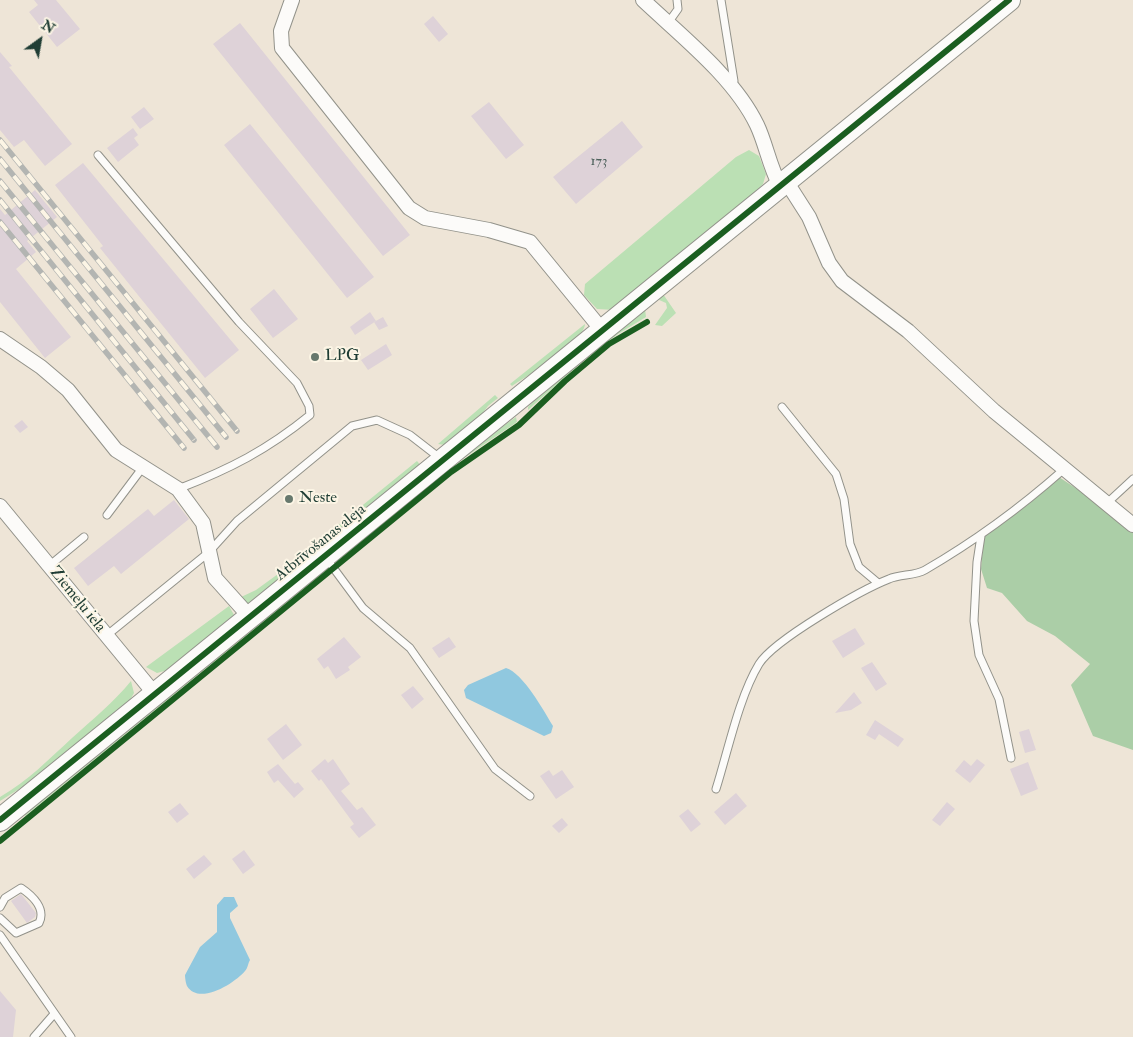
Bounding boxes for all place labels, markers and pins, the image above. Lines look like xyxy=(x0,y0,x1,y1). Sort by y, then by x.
place label: LPG xyxy=(325,347,359,367)
marker: LPG xyxy=(309,351,321,363)
place label: Neste xyxy=(299,489,337,509)
marker: Neste xyxy=(283,493,295,505)

